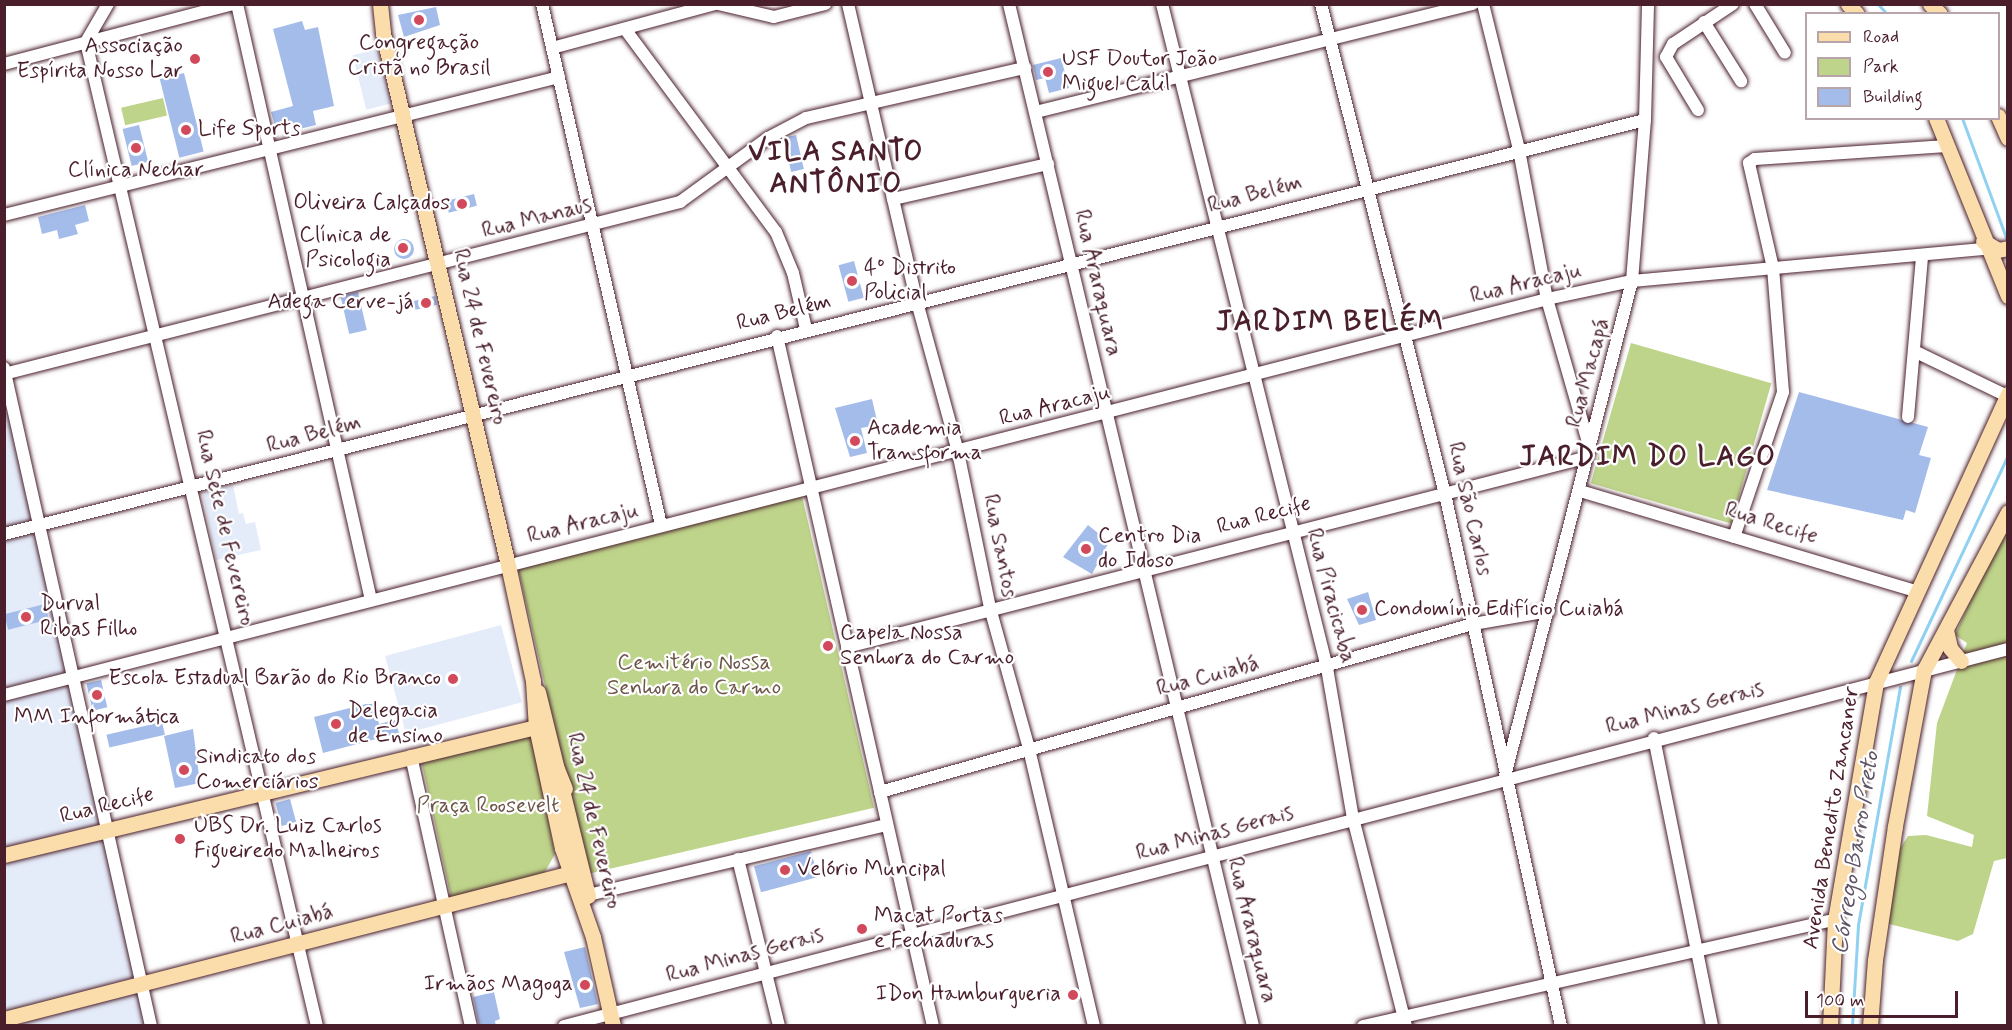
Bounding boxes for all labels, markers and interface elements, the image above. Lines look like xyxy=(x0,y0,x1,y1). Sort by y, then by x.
legend xyxy=(1805,12,2000,120)
marker: Congregação Cristã no Brasil xyxy=(412,13,426,27)
text: Road xyxy=(1863,25,1899,49)
place label: Congregação Cristã no Brasil xyxy=(348,30,490,82)
place label: Associação Espírita Nosso Lar xyxy=(16,33,183,84)
place label: USF Doutor João Miguel Calil xyxy=(1062,46,1213,98)
marker: Associação Espírita Nosso Lar xyxy=(188,52,202,66)
text: Park xyxy=(1863,55,1899,79)
marker: USF Doutor João Miguel Calil xyxy=(1039,63,1057,81)
text: Building xyxy=(1863,85,1923,109)
place label: Life Sports xyxy=(198,117,306,143)
marker: Life Sports xyxy=(179,123,193,137)
district label: VILA SANTO ANTÔNIO xyxy=(748,136,924,202)
marker: Clínica Nechar xyxy=(129,141,143,155)
place label: Clínica Nechar xyxy=(67,158,205,184)
street label: Rua Belém xyxy=(1205,170,1305,220)
place label: Oliveira Calçados xyxy=(289,191,450,217)
street label: Rua Manaus xyxy=(479,192,595,246)
marker: Oliveira Calçados xyxy=(455,197,469,211)
street label: Rua Araraquara xyxy=(1067,207,1127,359)
place label: Clínica de Psicologia xyxy=(300,222,391,274)
marker: Clínica de Psicologia xyxy=(396,241,410,255)
street label: Rua 24 de Fevereiro xyxy=(446,245,512,429)
place label: 4º Distrito Policial xyxy=(864,255,956,306)
street label: Rua Aracaju xyxy=(1468,258,1584,310)
marker: 4º Distrito Policial xyxy=(845,274,859,288)
street label: Rua Belém xyxy=(734,288,834,338)
place label: Adega Cerve-já xyxy=(268,290,414,316)
marker: Adega Cerve-já xyxy=(419,296,433,310)
district label: JARDIM BELÉM xyxy=(1216,306,1444,340)
street label: Rua Macapá xyxy=(1562,316,1616,430)
street label: Rua Aracaju xyxy=(997,380,1113,432)
street label: Rua Belém xyxy=(264,410,364,460)
place label: Academia Transforma xyxy=(867,415,982,466)
street label: Rua Sete de Fevereiro xyxy=(189,428,259,628)
marker: Academia Transforma xyxy=(848,434,862,448)
street label: Rua São Carlos xyxy=(1441,439,1497,579)
district label: JARDIM DO LAGO xyxy=(1519,441,1777,475)
street label: Rua Recife xyxy=(1214,491,1314,541)
street label: Rua Santos xyxy=(976,493,1022,599)
street label: Rua Recife xyxy=(1721,497,1821,551)
street label: Rua Aracaju xyxy=(525,498,641,550)
place label: Centro Dia do Idoso xyxy=(1098,523,1201,574)
street label: Rua Piracicaba xyxy=(1300,528,1360,664)
marker: Centro Dia do Idoso xyxy=(1079,542,1093,556)
place label: Durval Ribas Filho xyxy=(40,591,137,642)
place label: Condomínio Edifício Cuiabá xyxy=(1374,597,1625,623)
marker: Condomínio Edifício Cuiabá xyxy=(1355,603,1369,617)
marker: Durval Ribas Filho xyxy=(17,608,35,626)
place label: Capela Nossa Senhora do Carmo xyxy=(840,620,1016,672)
marker: Capela Nossa Senhora do Carmo xyxy=(821,639,835,653)
park label: Cemitério Nossa Senhora do Carmo xyxy=(606,650,782,702)
street label: Rua Cuiabá xyxy=(1154,651,1262,703)
place label: Escola Estadual Barão do Rio Branco xyxy=(107,666,441,692)
marker: Escola Estadual Barão do Rio Branco xyxy=(446,672,460,686)
street label: Rua Minas Gerais xyxy=(1605,677,1765,741)
street label: Avenida Benedito Zancaner xyxy=(1799,687,1865,949)
marker: MM Informática xyxy=(90,688,104,702)
place label: Delegacia de Ensino xyxy=(348,698,439,750)
place label: MM Informática xyxy=(17,705,177,731)
marker: Delegacia de Ensino xyxy=(329,717,343,731)
street label: Rua 24 de Fevereiro xyxy=(560,729,626,913)
place label: Sindicato dos Comerciários xyxy=(196,744,319,796)
water label: Córrego Barro Preto xyxy=(1826,751,1886,955)
marker: Sindicato dos Comerciários xyxy=(177,763,191,777)
street label: Rua Recife xyxy=(57,781,157,831)
park label: Praça Roosevelt xyxy=(416,794,560,820)
street label: Rua Minas Gerais xyxy=(1135,801,1295,867)
place label: UBS Dr. Luiz Carlos Figueiredo Malheiros xyxy=(194,813,380,864)
marker: UBS Dr. Luiz Carlos Figueiredo Malheiros xyxy=(171,830,189,848)
street label: Rua Araraquara xyxy=(1220,854,1282,1006)
place label: Velório Muncipal xyxy=(797,857,946,883)
marker: Velório Muncipal xyxy=(778,863,792,877)
street label: Rua Cuiabá xyxy=(228,899,336,951)
place label: Macat Portas e Fechaduras xyxy=(874,903,1000,954)
marker: Macat Portas e Fechaduras xyxy=(855,922,869,936)
street label: Rua Minas Gerais xyxy=(665,923,825,989)
place label: Irmãos Magoga xyxy=(422,972,573,998)
marker: Irmãos Magoga xyxy=(578,978,592,992)
scale bar xyxy=(1808,979,1961,1017)
place label: IDon Hamburgueria xyxy=(869,982,1061,1008)
marker: IDon Hamburgueria xyxy=(1066,988,1080,1002)
text: 100 m xyxy=(1816,989,1864,1013)

